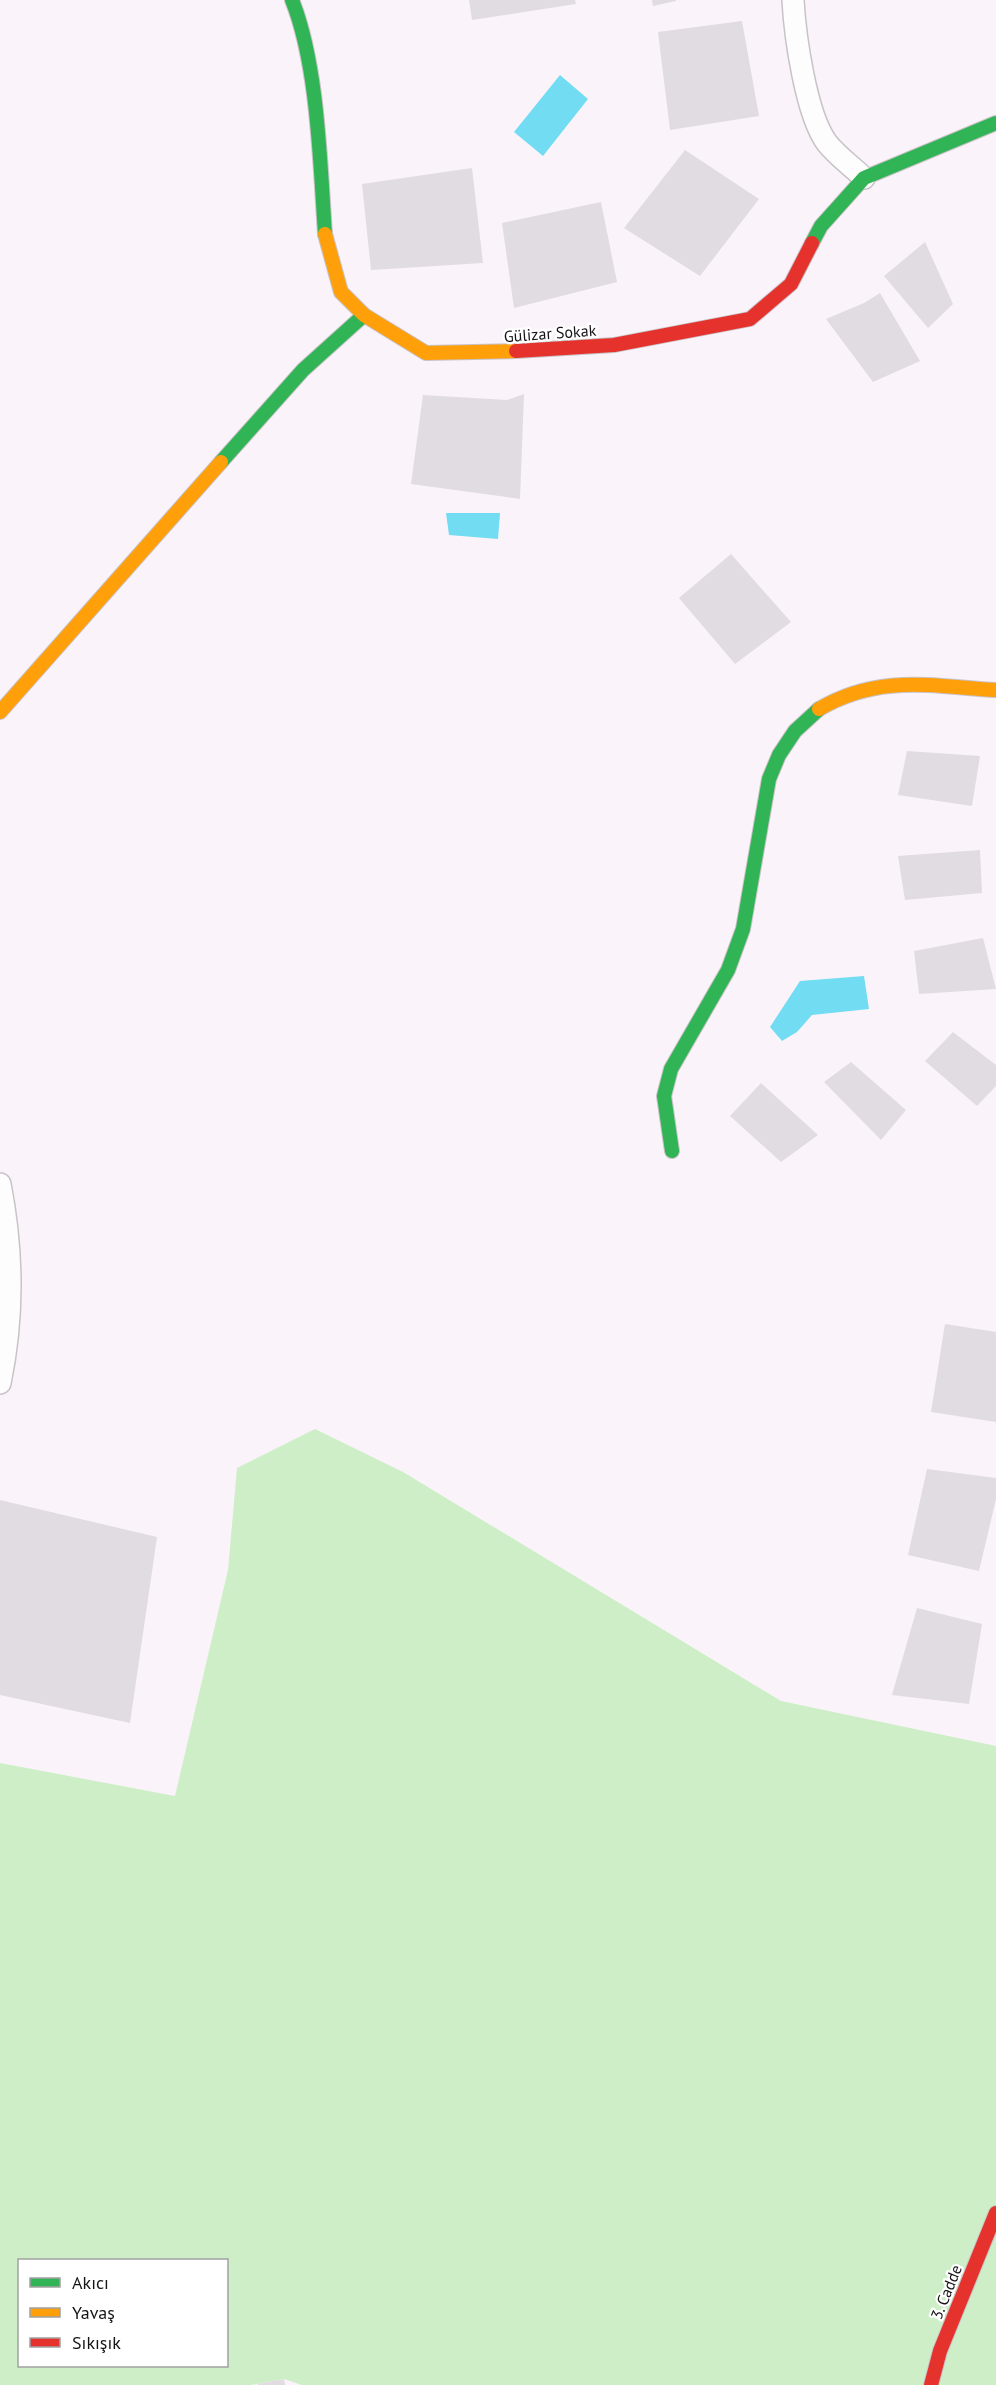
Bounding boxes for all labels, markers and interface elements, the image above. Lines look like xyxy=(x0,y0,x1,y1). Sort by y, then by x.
street label: Gülizar Sokak xyxy=(503,320,597,346)
legend xyxy=(18,2259,228,2367)
street label: 3. Cadde xyxy=(926,2262,966,2322)
text: Akıcı xyxy=(72,2271,109,2294)
text: Yavaş xyxy=(72,2301,115,2324)
text: Sıkışık xyxy=(72,2331,121,2354)

